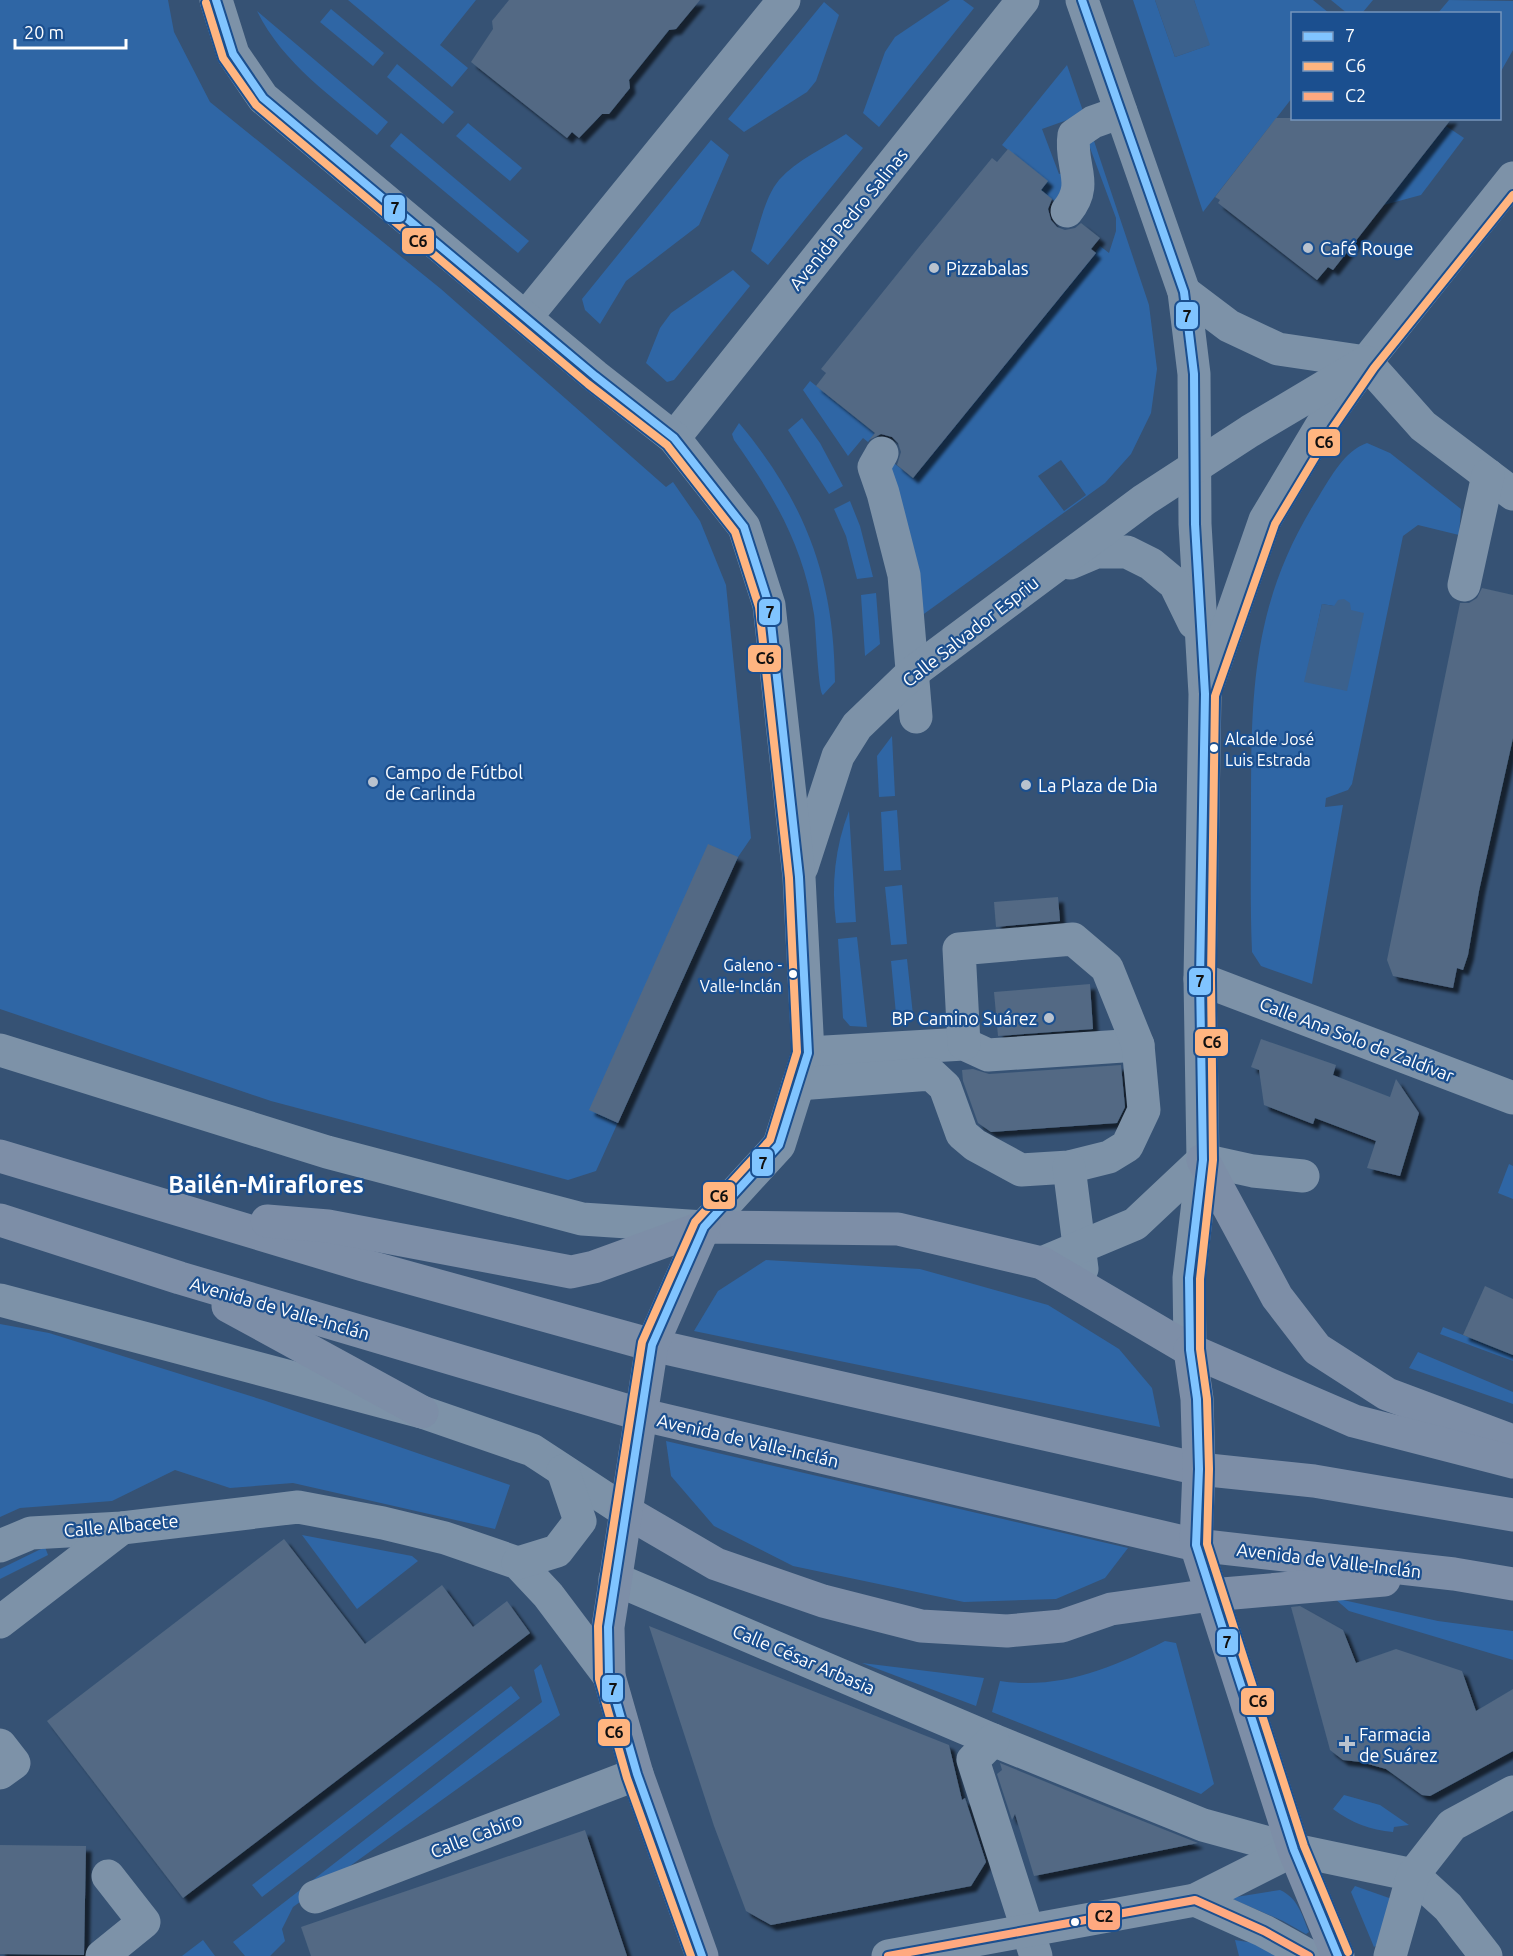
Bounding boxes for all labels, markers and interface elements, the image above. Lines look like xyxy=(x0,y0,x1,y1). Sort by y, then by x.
scale bar xyxy=(15,12,126,50)
legend xyxy=(1291,12,1501,120)
text: 20 m xyxy=(24,22,64,42)
text: 7 xyxy=(1345,25,1355,45)
text: C6 xyxy=(1345,55,1366,75)
text: C2 xyxy=(1345,85,1366,105)
street label: Avenida Pedro Salinas xyxy=(785,144,911,294)
line badge: 7 xyxy=(383,194,406,223)
text: 7 xyxy=(390,199,400,217)
line badge: C6 xyxy=(401,227,435,255)
text: C6 xyxy=(408,232,428,250)
place label: Café Rouge xyxy=(1320,238,1413,258)
marker: Café Rouge xyxy=(1301,241,1315,255)
place label: Pizzabalas xyxy=(946,258,1029,278)
marker: Pizzabalas xyxy=(927,261,941,275)
line badge: 7 xyxy=(1175,301,1199,330)
text: 7 xyxy=(1182,307,1192,325)
line badge: C6 xyxy=(1307,428,1341,457)
text: C6 xyxy=(1314,433,1334,451)
street label: Calle Salvador Espriu xyxy=(898,572,1042,690)
line badge: 7 xyxy=(758,598,781,626)
text: 7 xyxy=(765,603,775,621)
line badge: C6 xyxy=(747,644,782,673)
text: C6 xyxy=(755,649,775,667)
place label: Alcalde José Luis Estrada xyxy=(1225,730,1314,769)
marker: Alcalde José Luis Estrada xyxy=(1208,742,1220,754)
place label: Campo de Fútbol de Carlinda xyxy=(385,762,523,803)
marker: Campo de Fútbol de Carlinda xyxy=(366,775,380,789)
place label: La Plaza de Dia xyxy=(1038,775,1158,795)
marker: La Plaza de Dia xyxy=(1019,778,1033,792)
place label: Galeno - Valle-Inclán xyxy=(700,956,782,995)
line badge: 7 xyxy=(1188,967,1212,996)
marker: Galeno - Valle-Inclán xyxy=(787,968,799,980)
text: 7 xyxy=(1195,972,1205,990)
street label: Calle Ana Solo de Zaldívar xyxy=(1257,993,1457,1085)
place label: BP Camino Suárez xyxy=(892,1008,1037,1028)
marker: BP Camino Suárez xyxy=(1042,1011,1056,1025)
line badge: C6 xyxy=(1194,1028,1229,1057)
text: C6 xyxy=(1202,1033,1222,1051)
line badge: 7 xyxy=(751,1148,774,1177)
text: 7 xyxy=(758,1154,768,1172)
district label: Bailén-Miraflores xyxy=(168,1171,364,1198)
line badge: C6 xyxy=(702,1181,736,1210)
text: C6 xyxy=(709,1187,729,1205)
street label: Avenida de Valle-Inclán xyxy=(188,1273,372,1343)
street label: Avenida de Valle-Inclán xyxy=(655,1409,841,1471)
street label: Calle Albacete xyxy=(63,1510,179,1540)
street label: Avenida de Valle-Inclán xyxy=(1236,1539,1422,1581)
street label: Calle César Arbasia xyxy=(730,1620,878,1698)
line badge: 7 xyxy=(1216,1628,1239,1656)
text: 7 xyxy=(1222,1633,1232,1651)
line badge: 7 xyxy=(601,1674,624,1703)
text: 7 xyxy=(608,1680,618,1698)
line badge: C6 xyxy=(1240,1687,1275,1716)
text: C6 xyxy=(1248,1692,1268,1710)
line badge: C6 xyxy=(597,1718,631,1747)
text: C6 xyxy=(604,1723,624,1741)
place label: Farmacia de Suárez xyxy=(1359,1724,1438,1765)
marker: Farmacia de Suárez xyxy=(1340,1737,1354,1751)
street label: Calle Cabiro xyxy=(427,1808,525,1862)
line badge: C2 xyxy=(1087,1902,1121,1931)
text: C2 xyxy=(1094,1907,1114,1925)
unlabelled marker xyxy=(1069,1916,1081,1928)

